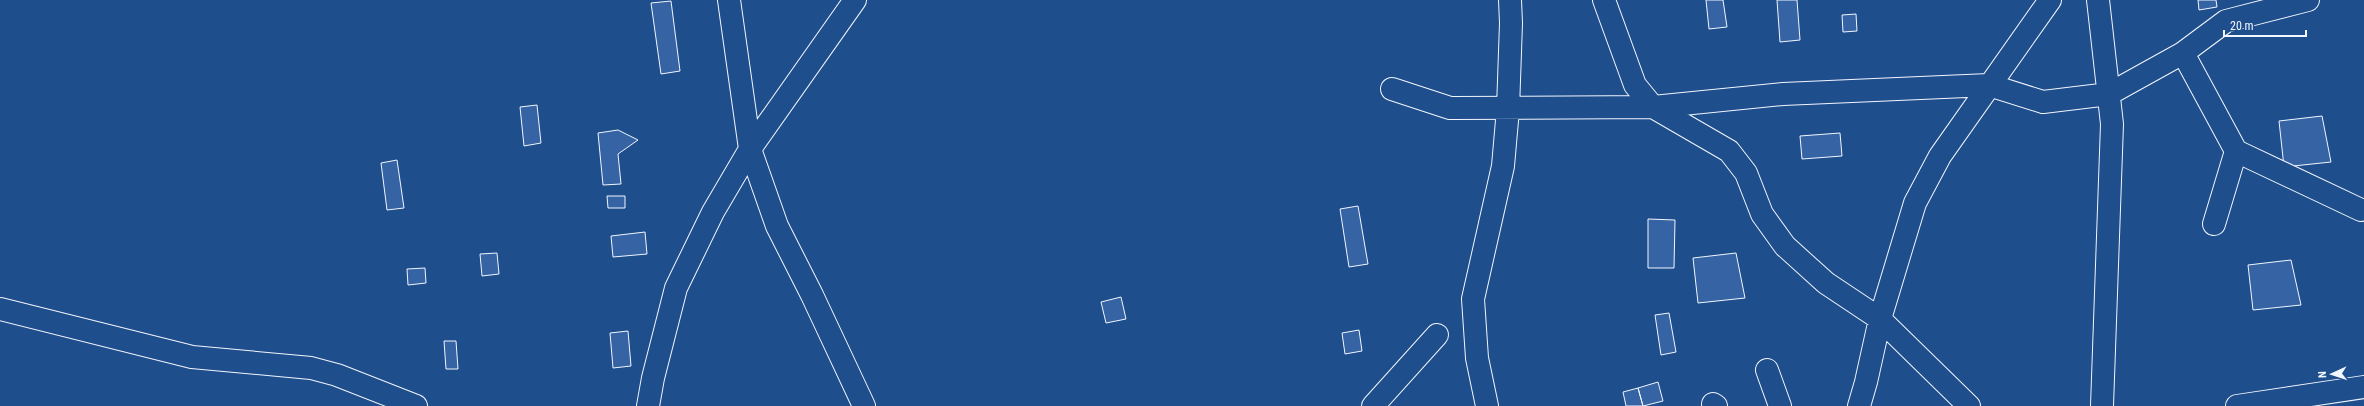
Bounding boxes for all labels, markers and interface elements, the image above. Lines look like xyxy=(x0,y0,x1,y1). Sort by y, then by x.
scale bar xyxy=(2224,12,2306,38)
text: 20 m xyxy=(2230,19,2254,33)
north arrow xyxy=(2312,354,2352,394)
text: N xyxy=(2316,371,2329,378)

